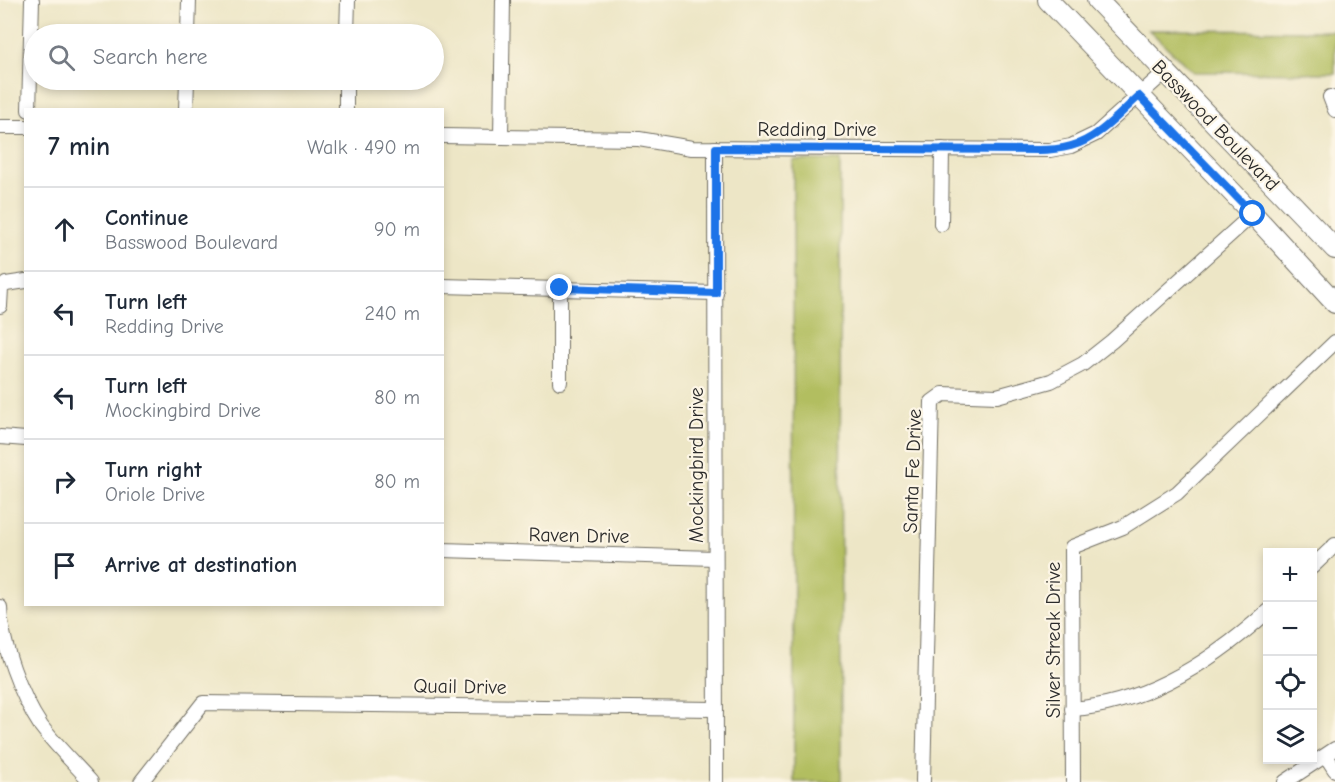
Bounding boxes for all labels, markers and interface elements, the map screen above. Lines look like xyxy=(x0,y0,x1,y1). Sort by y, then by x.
search box xyxy=(24,24,444,90)
icon: search xyxy=(45,41,78,74)
text: Search here xyxy=(93,44,208,70)
street label: Basswood Boulevard xyxy=(1147,55,1284,196)
street label: Redding Drive xyxy=(758,118,876,141)
text: 7 min xyxy=(48,132,110,162)
text: Walk · 490 m xyxy=(307,136,420,159)
route start xyxy=(1239,200,1265,226)
text: Continue xyxy=(105,205,188,231)
icon: ahead xyxy=(48,213,81,246)
text: 90 m xyxy=(374,218,420,241)
text: Basswood Boulevard xyxy=(105,231,278,254)
route end xyxy=(546,274,572,300)
text: Turn left xyxy=(105,289,187,315)
icon: left xyxy=(48,297,81,330)
text: 240 m xyxy=(365,302,420,325)
text: Redding Drive xyxy=(105,315,224,338)
text: Turn left xyxy=(105,373,187,399)
icon: left xyxy=(48,381,81,414)
text: 80 m xyxy=(374,386,420,409)
street label: Mockingbird Drive xyxy=(685,387,708,543)
text: Mockingbird Drive xyxy=(105,399,261,422)
street label: Santa Fe Drive xyxy=(899,408,926,534)
text: Turn right xyxy=(105,457,202,483)
icon: right xyxy=(48,465,81,498)
text: 80 m xyxy=(374,470,420,493)
text: Oriole Drive xyxy=(105,483,205,506)
street label: Raven Drive xyxy=(528,523,630,548)
map controls xyxy=(1263,548,1317,764)
button: + xyxy=(1263,548,1317,602)
icon: arrive xyxy=(48,549,81,582)
text: Arrive at destination xyxy=(105,552,297,578)
street label: Silver Streak Drive xyxy=(1042,562,1065,718)
button: − xyxy=(1263,602,1317,656)
button: locate xyxy=(1263,656,1317,710)
street label: Quail Drive xyxy=(413,674,507,699)
button: layers xyxy=(1263,710,1317,764)

